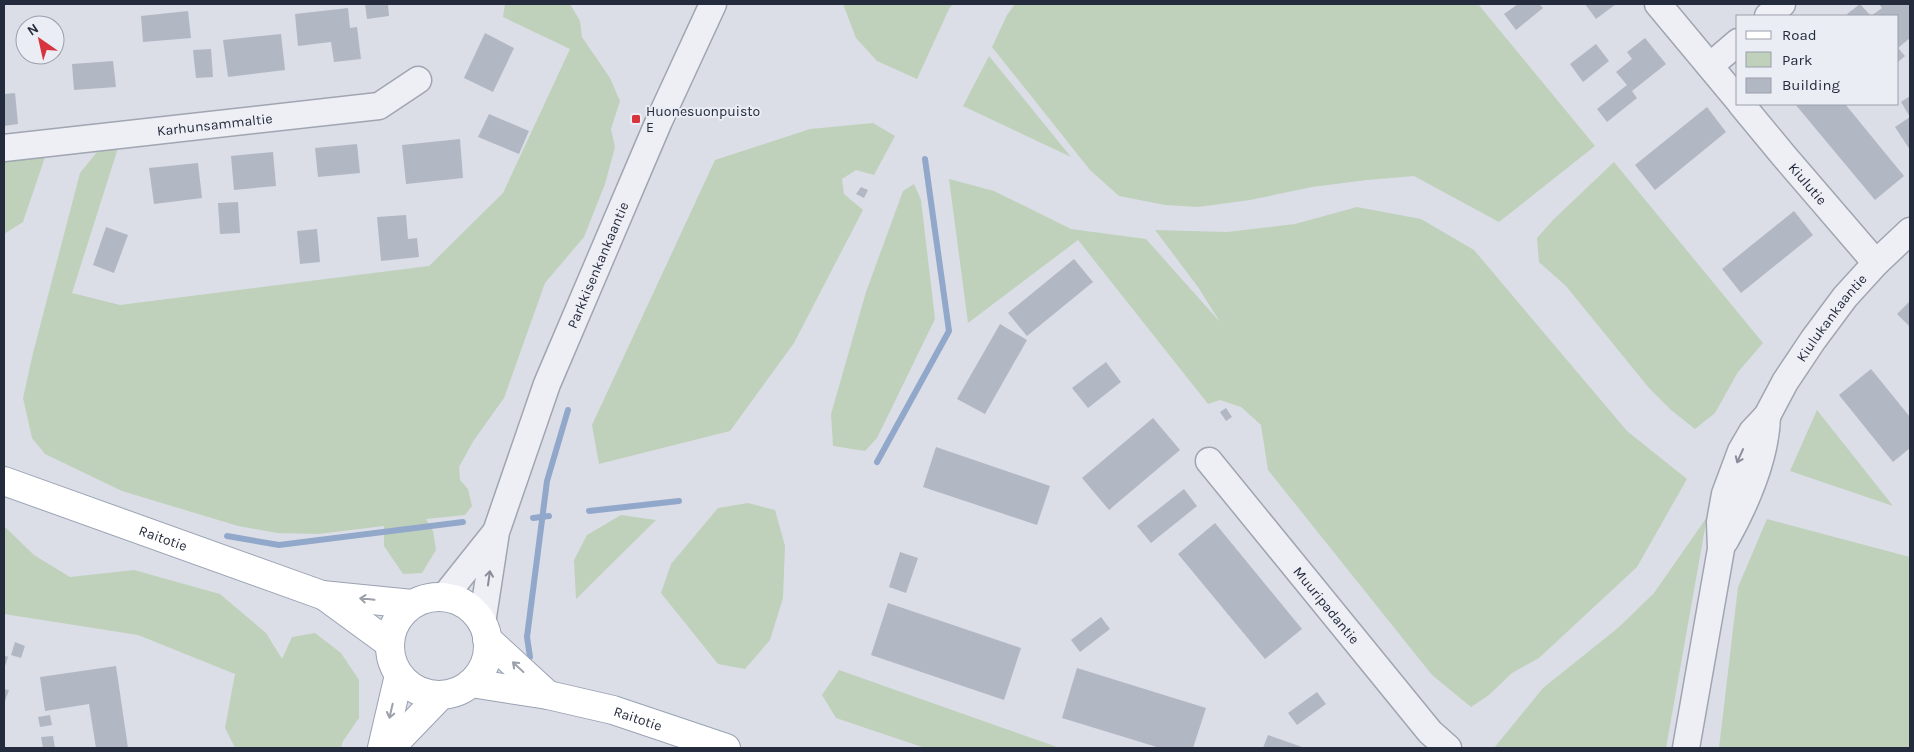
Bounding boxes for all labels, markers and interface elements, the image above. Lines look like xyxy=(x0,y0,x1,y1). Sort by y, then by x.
north arrow xyxy=(15,15,65,65)
legend xyxy=(1736,15,1899,105)
text: N xyxy=(24,20,42,39)
text: Road xyxy=(1782,26,1817,44)
text: Park xyxy=(1782,51,1812,69)
text: Building xyxy=(1782,76,1840,94)
place label: Huonesuonpuisto E xyxy=(646,103,760,136)
street label: Karhunsammaltie xyxy=(156,109,273,139)
marker: Huonesuonpuisto E xyxy=(630,113,642,125)
street label: Kiulutie xyxy=(1785,159,1831,208)
street label: Parkkisenkankaantie xyxy=(563,199,632,331)
street label: Kiulukankaantie xyxy=(1792,270,1870,365)
one-way arrow xyxy=(1734,448,1744,463)
street label: Raitotie xyxy=(137,522,190,554)
street label: Muuripadantie xyxy=(1290,563,1363,647)
one-way arrow xyxy=(484,570,494,586)
one-way arrow xyxy=(359,594,375,604)
one-way arrow xyxy=(511,661,524,673)
street label: Raitotie xyxy=(612,702,664,734)
one-way arrow xyxy=(386,703,395,719)

